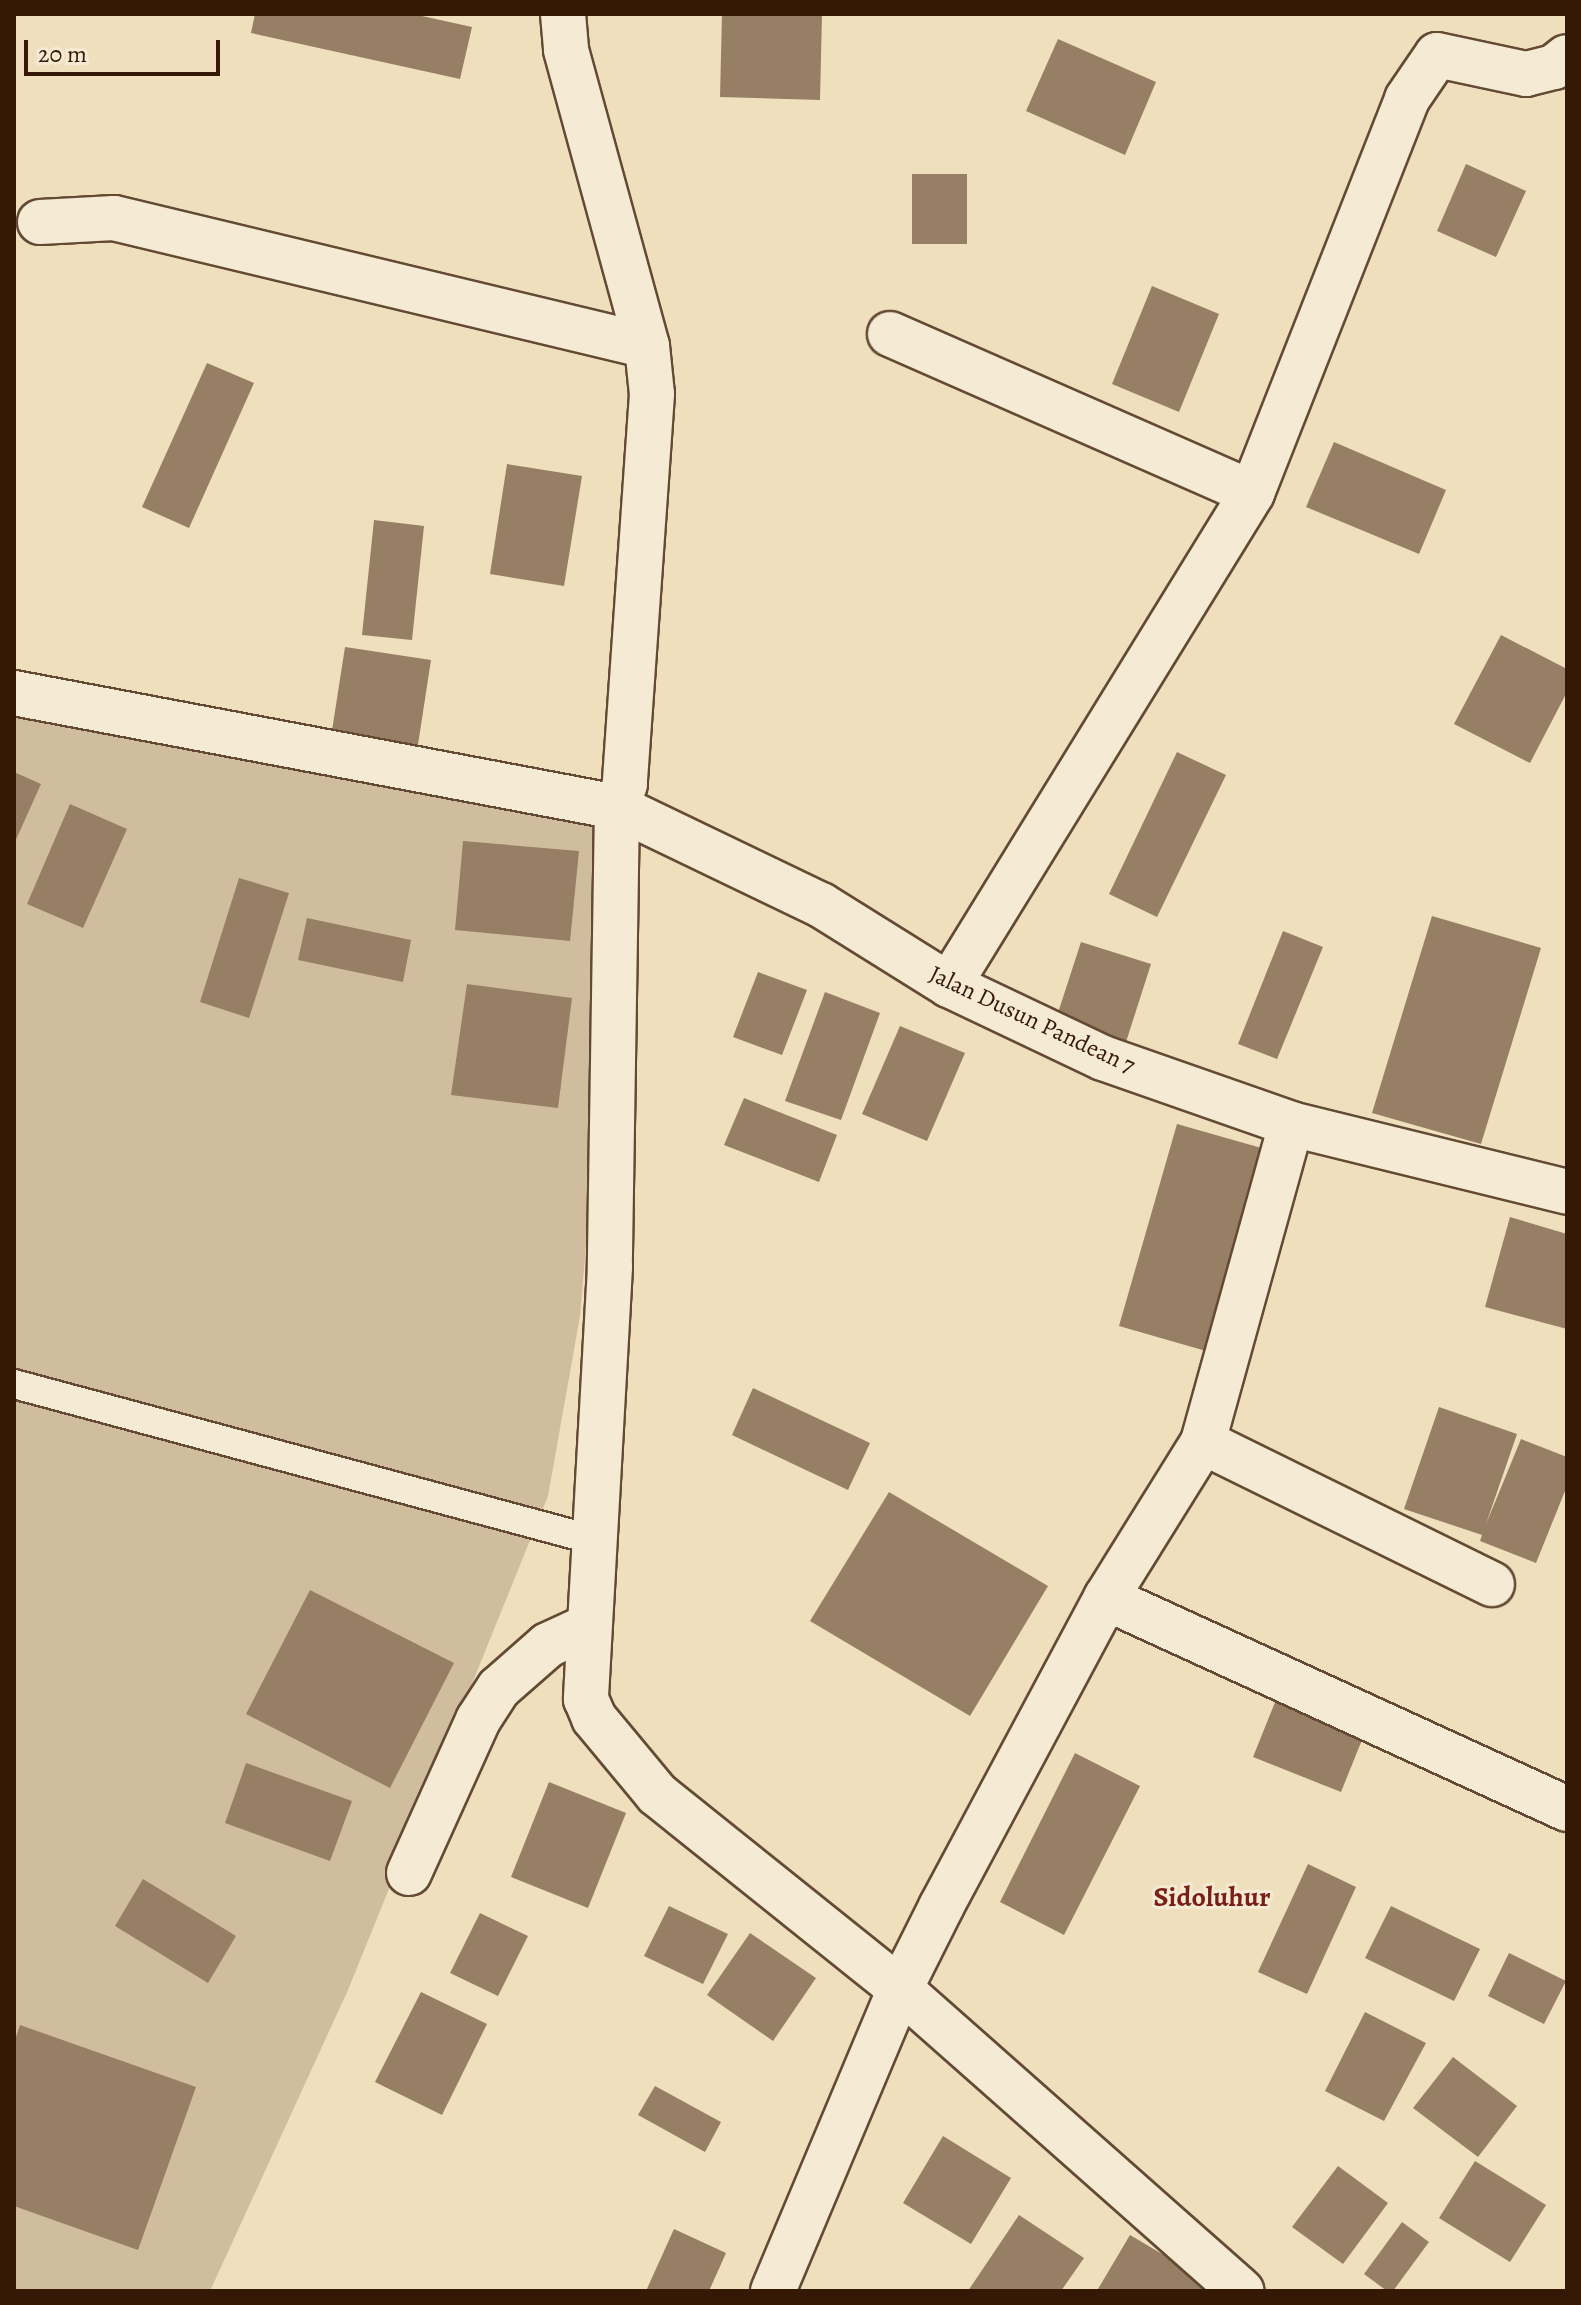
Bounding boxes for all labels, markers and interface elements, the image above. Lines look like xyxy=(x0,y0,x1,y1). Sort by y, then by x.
scale bar xyxy=(28,24,224,74)
text: 20 m xyxy=(38,38,87,70)
street label: Jalan Dusun Pandean 7 xyxy=(925,960,1139,1080)
district label: Sidoluhur xyxy=(1153,1880,1271,1914)

